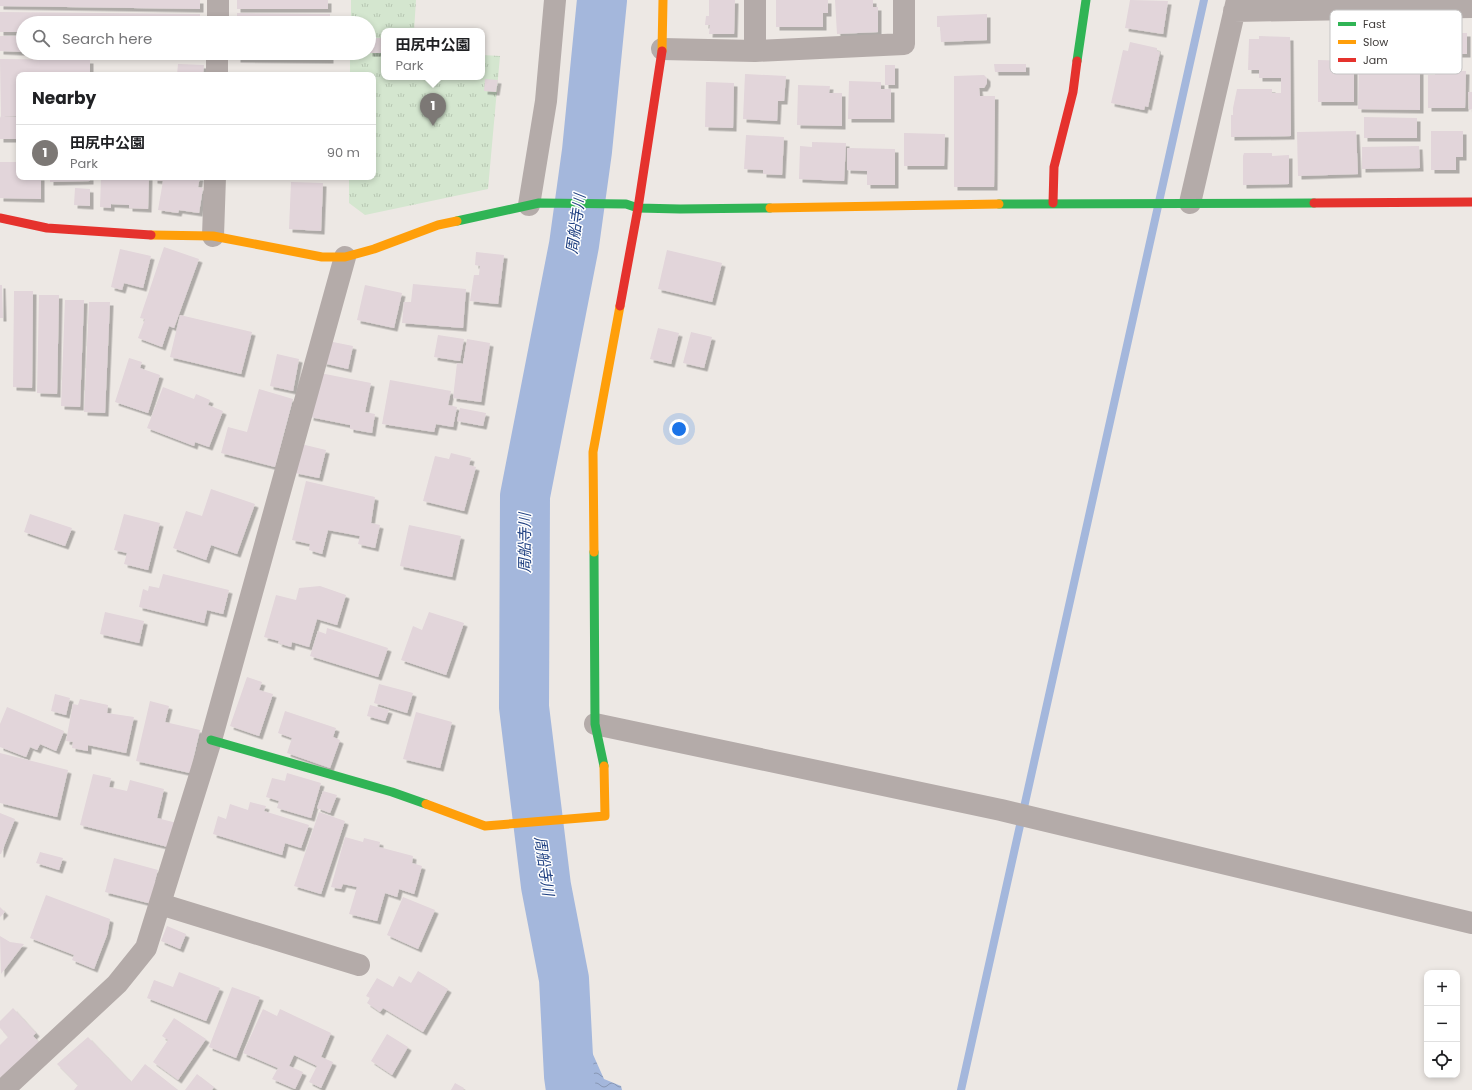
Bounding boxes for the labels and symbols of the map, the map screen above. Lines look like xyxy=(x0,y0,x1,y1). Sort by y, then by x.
legend xyxy=(1330,10,1462,74)
text: Fast xyxy=(1363,16,1386,32)
text: Slow xyxy=(1363,34,1388,50)
text: Jam xyxy=(1363,52,1388,68)
pin: 1 xyxy=(420,93,446,126)
water label: 周船寺川 xyxy=(561,191,590,255)
your location xyxy=(669,419,689,439)
water label: 周船寺川 xyxy=(514,511,535,573)
water label: 周船寺川 xyxy=(530,835,559,899)

